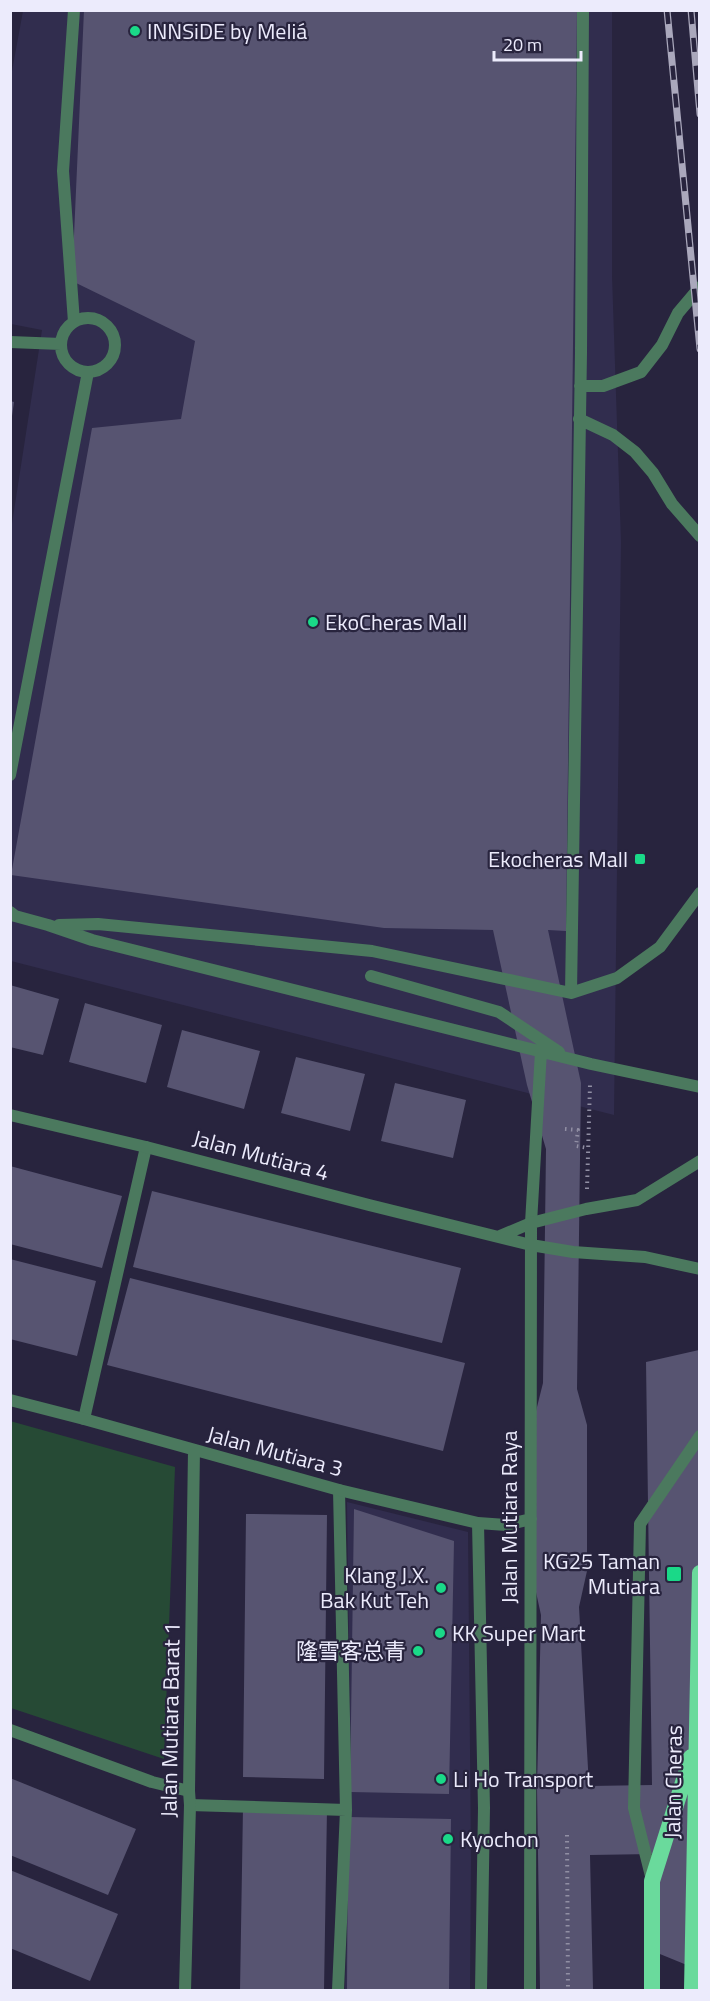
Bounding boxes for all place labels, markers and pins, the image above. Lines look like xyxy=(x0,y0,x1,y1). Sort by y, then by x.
place label: INNSiDE by Meliá xyxy=(147,14,307,48)
marker: INNSiDE by Meliá xyxy=(128,24,142,38)
place label: EkoCheras Mall xyxy=(325,605,467,639)
marker: EkoCheras Mall xyxy=(306,615,320,629)
place label: Ekocheras Mall xyxy=(488,842,628,876)
marker: Ekocheras Mall xyxy=(633,852,647,866)
place label: KG25 Taman Mutiara xyxy=(543,1544,660,1603)
place label: Klang J.X. Bak Kut Teh xyxy=(320,1558,429,1617)
marker: KG25 Taman Mutiara xyxy=(665,1565,683,1583)
marker: Klang J.X. Bak Kut Teh xyxy=(434,1581,448,1595)
place label: KK Super Mart xyxy=(452,1616,586,1650)
marker: KK Super Mart xyxy=(433,1626,447,1640)
place label: 隆雪客总青 xyxy=(296,1634,406,1668)
marker: 隆雪客总青 xyxy=(411,1644,425,1658)
place label: Li Ho Transport xyxy=(453,1762,594,1796)
marker: Li Ho Transport xyxy=(434,1772,448,1786)
place label: Kyochon xyxy=(460,1822,539,1856)
marker: Kyochon xyxy=(441,1832,455,1846)

